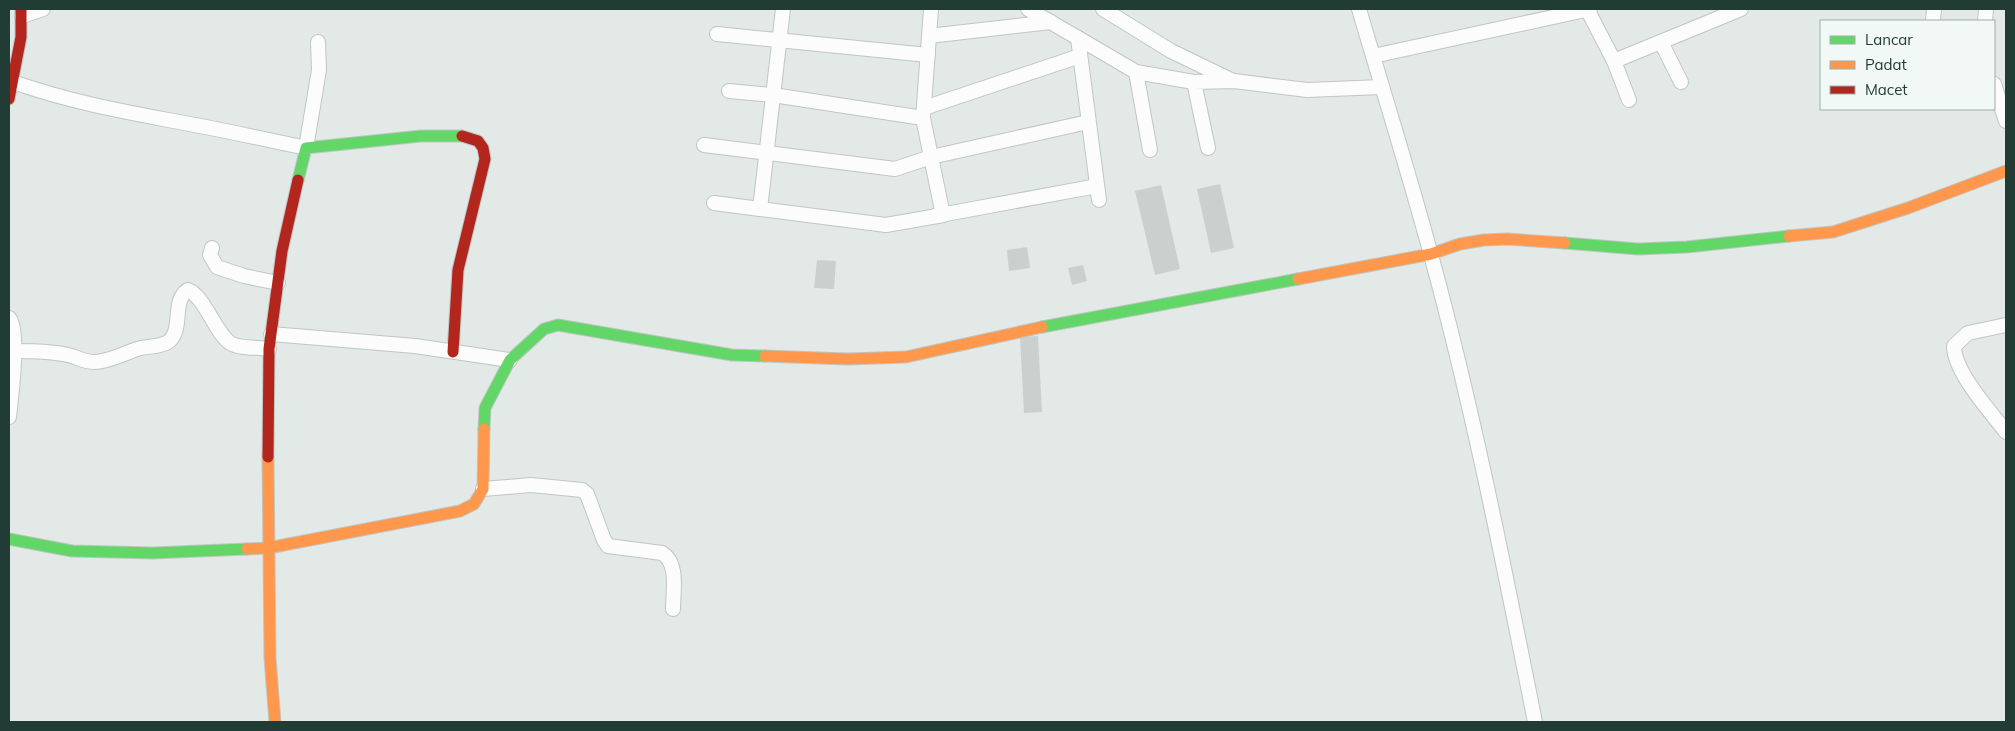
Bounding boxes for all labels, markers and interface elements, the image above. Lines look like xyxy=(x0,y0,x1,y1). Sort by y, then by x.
legend xyxy=(1820,20,1995,110)
text: Lancar xyxy=(1865,30,1913,49)
text: Padat xyxy=(1865,55,1907,74)
text: Macet xyxy=(1865,80,1908,99)

